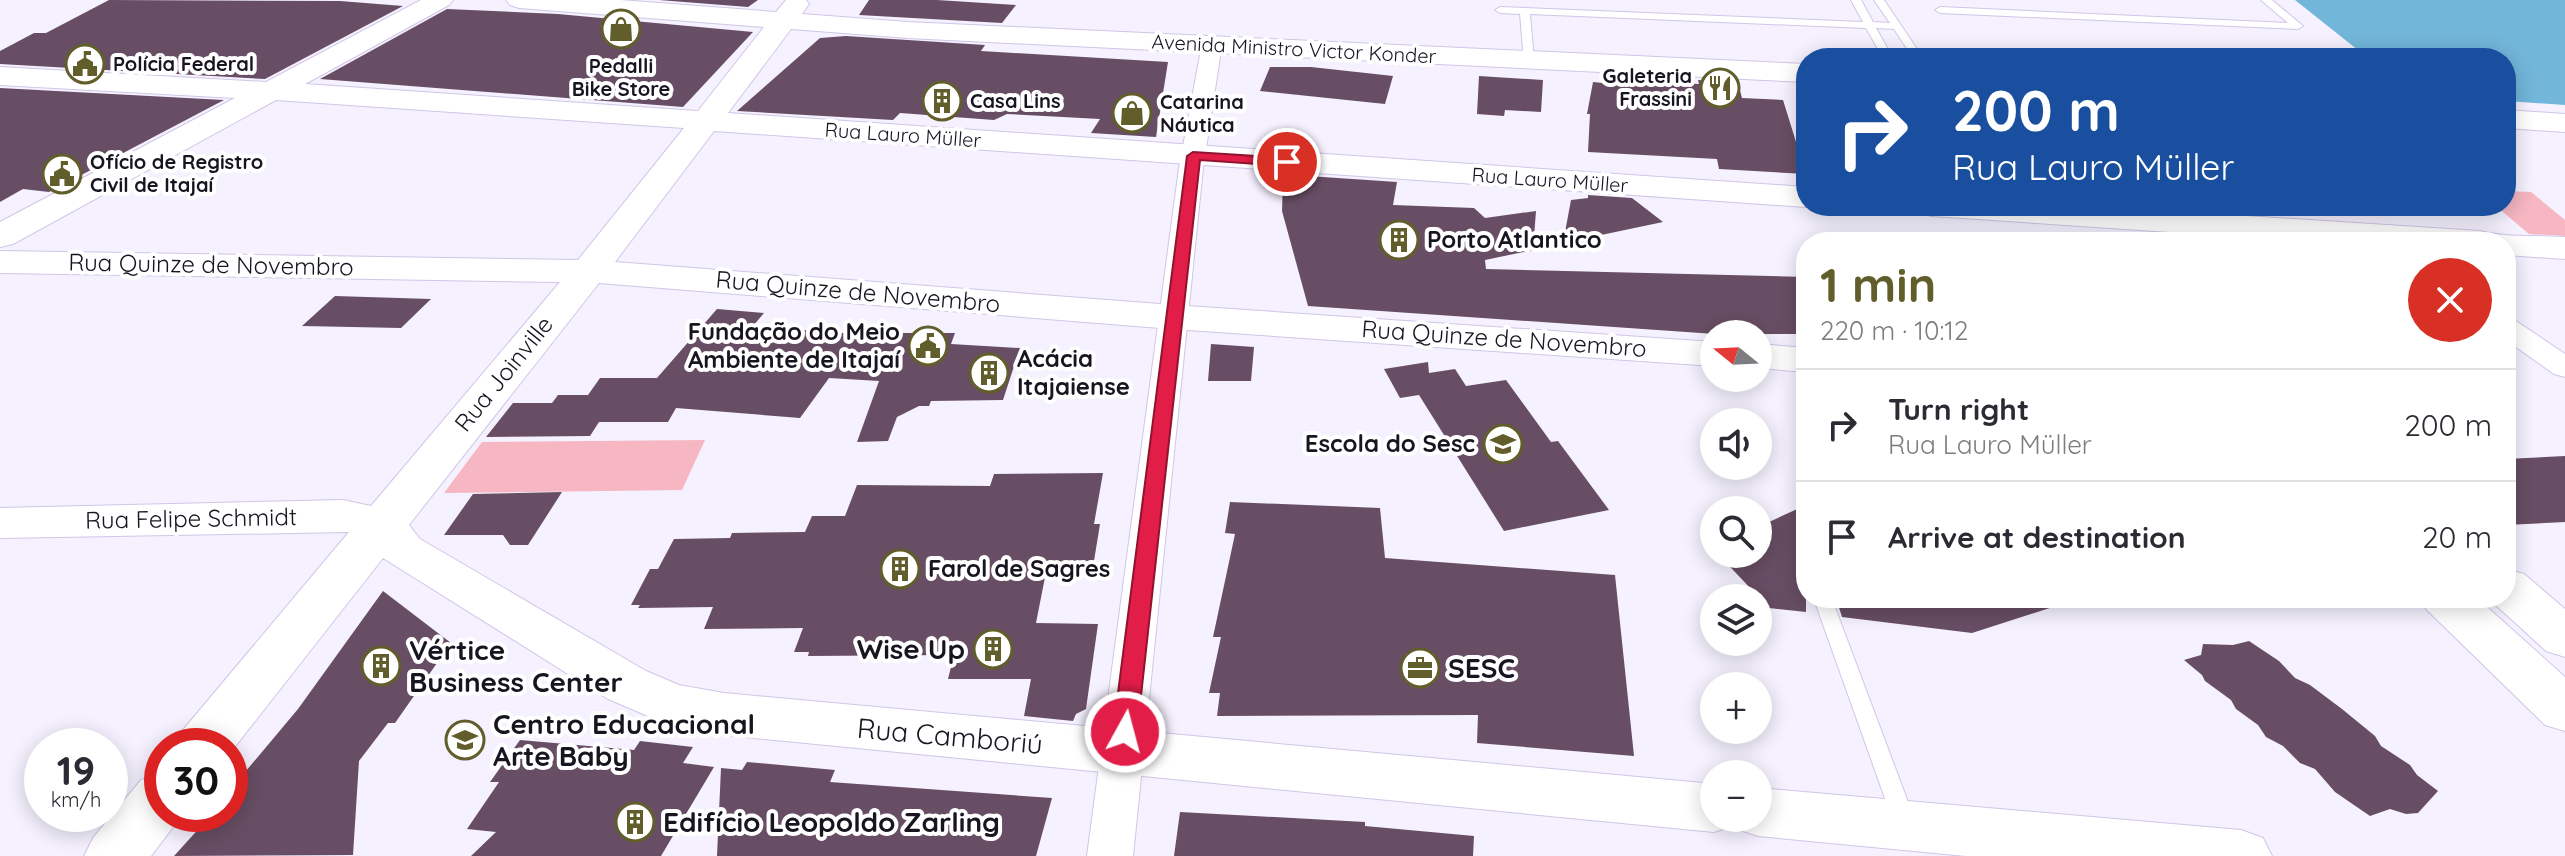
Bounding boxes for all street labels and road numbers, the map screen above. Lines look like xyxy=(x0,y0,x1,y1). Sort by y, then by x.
street label: Avenida Ministro Victor Konder xyxy=(1151,29,1437,68)
street label: Rua Lauro Müller xyxy=(824,117,982,152)
street label: Rua Lauro Müller xyxy=(1471,162,1629,197)
street label: Rua Quinze de Novembro xyxy=(68,247,354,281)
street label: Rua Quinze de Novembro xyxy=(715,264,1002,318)
street label: Rua Joinville xyxy=(448,310,559,437)
street label: Rua Quinze de Novembro xyxy=(1361,313,1648,363)
street label: Rua Felipe Schmidt xyxy=(85,501,297,535)
street label: Rua Camboriú xyxy=(856,710,1044,761)

